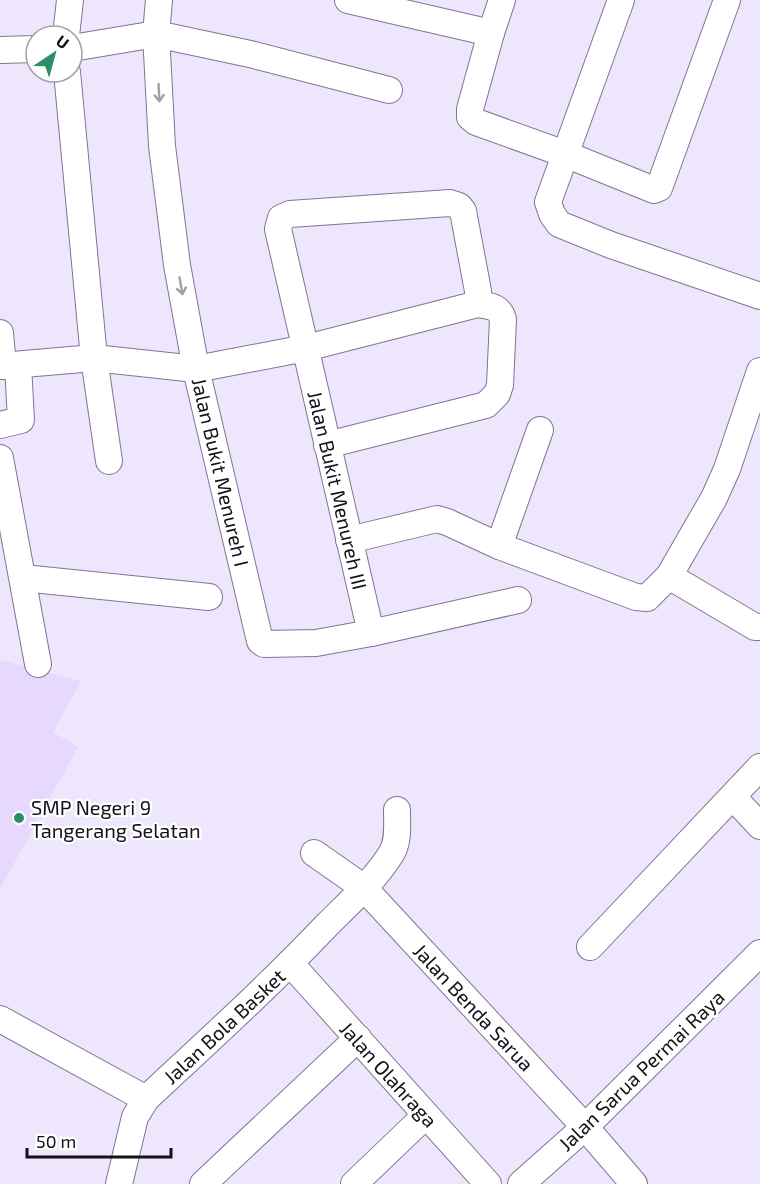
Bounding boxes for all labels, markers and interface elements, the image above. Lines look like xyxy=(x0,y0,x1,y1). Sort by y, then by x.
north arrow xyxy=(24,24,84,84)
text: U xyxy=(53,31,73,52)
one-way arrow xyxy=(154,82,165,102)
one-way arrow xyxy=(176,276,187,296)
street label: Jalan Bukit Menureh I xyxy=(188,375,254,569)
street label: Jalan Bukit Menureh III xyxy=(303,388,373,592)
place label: SMP Negeri 9 Tangerang Selatan xyxy=(31,795,201,842)
marker: SMP Negeri 9 Tangerang Selatan xyxy=(12,811,26,825)
street label: Jalan Benda Sarua xyxy=(409,938,539,1076)
street label: Jalan Bola Basket xyxy=(158,963,290,1089)
street label: Jalan Sarua Permai Raya xyxy=(553,985,729,1155)
street label: Jalan Olahraga xyxy=(335,1016,443,1132)
scale bar xyxy=(27,1121,171,1159)
text: 50 m xyxy=(36,1130,76,1152)

